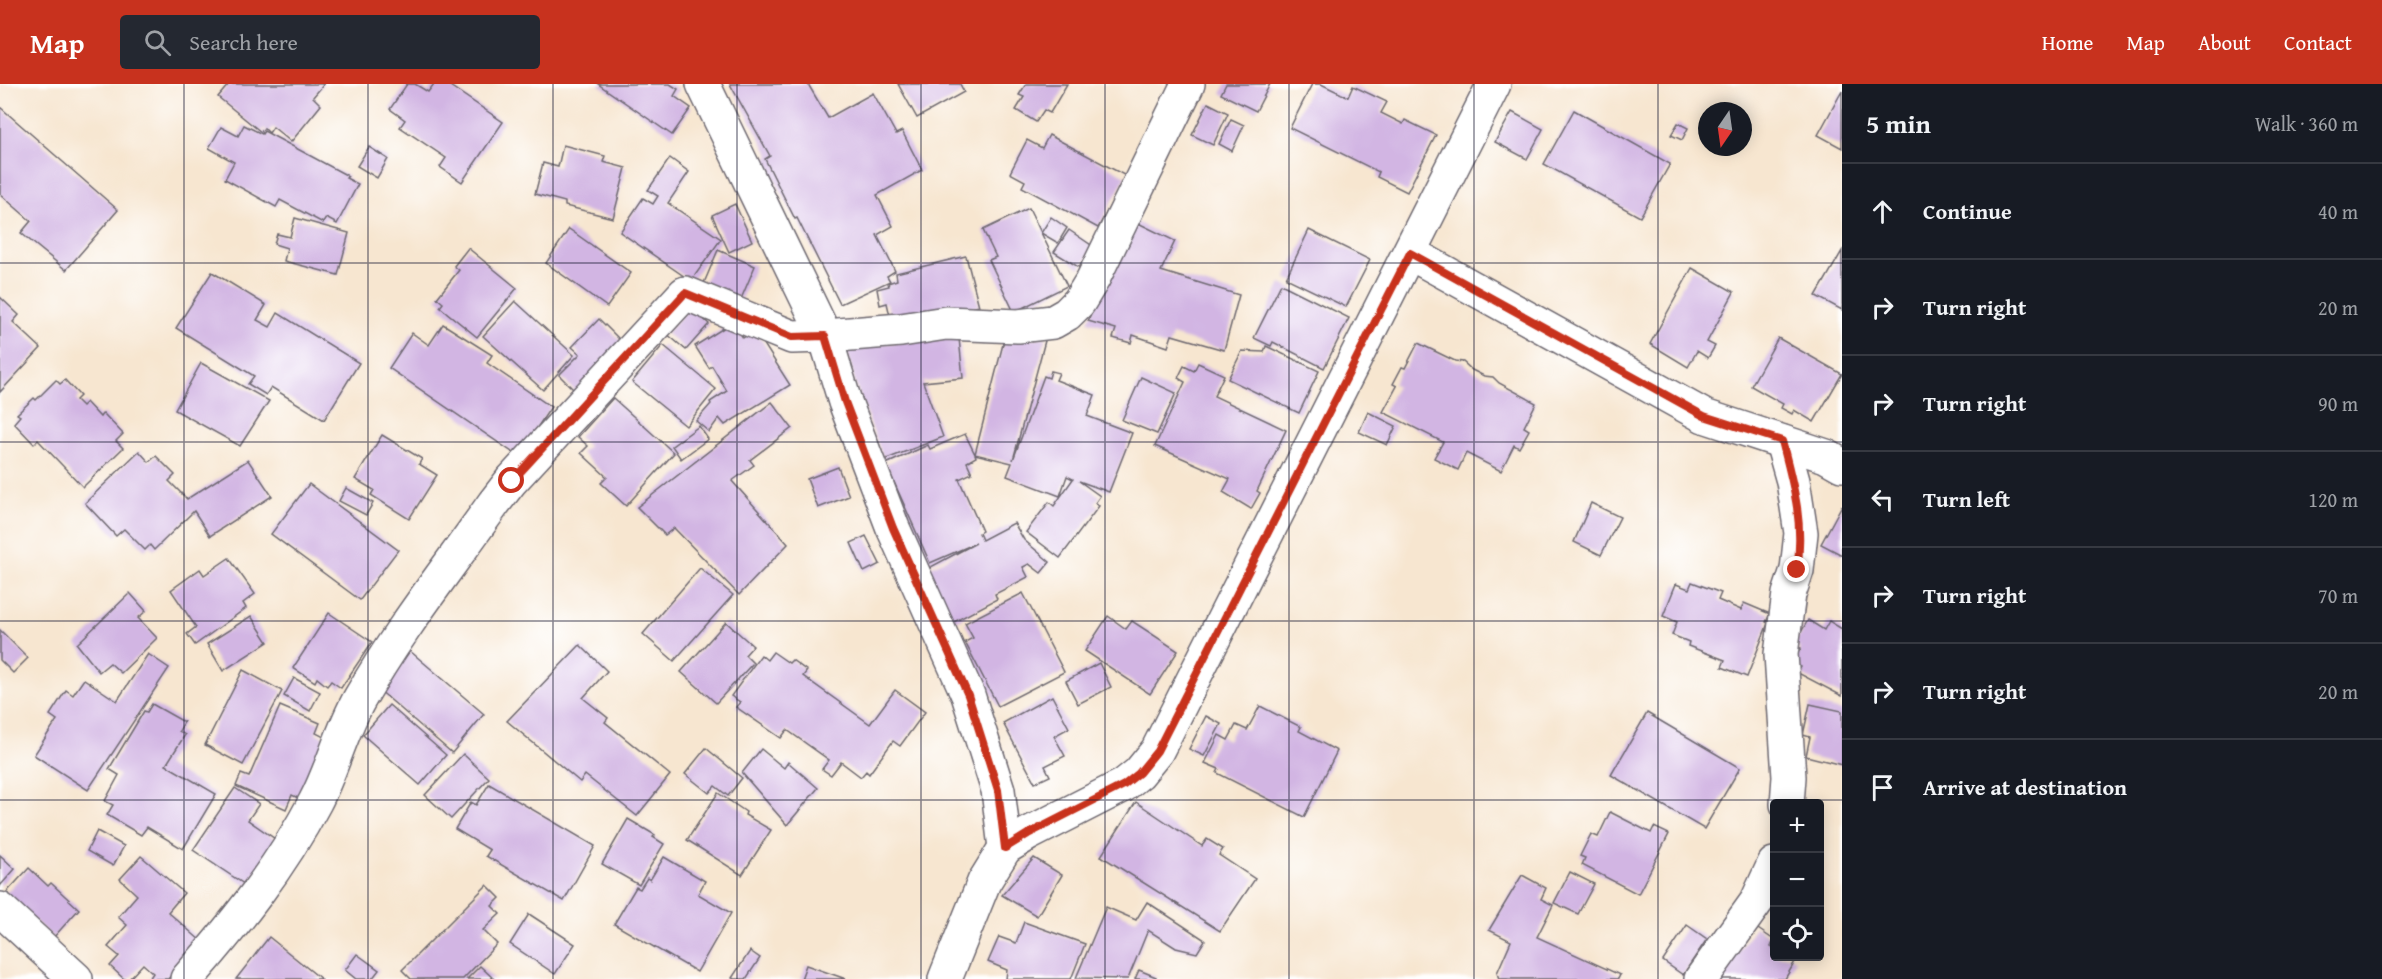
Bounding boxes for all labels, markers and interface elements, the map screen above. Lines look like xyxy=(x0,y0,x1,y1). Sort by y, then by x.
search box xyxy=(120,15,540,69)
text: Map xyxy=(30,22,84,63)
icon: search xyxy=(141,26,174,59)
text: Search here xyxy=(189,26,298,58)
text: Home xyxy=(2042,27,2093,58)
text: Map xyxy=(2126,27,2165,58)
text: About xyxy=(2198,27,2251,58)
text: Contact xyxy=(2284,27,2352,58)
north arrow xyxy=(1698,102,1752,156)
text: 5 min xyxy=(1866,104,1931,143)
text: Walk · 360 m xyxy=(2255,109,2358,138)
icon: ahead xyxy=(1866,195,1899,228)
text: Continue xyxy=(1923,195,2012,227)
text: 40 m xyxy=(2318,197,2358,226)
icon: right xyxy=(1866,291,1899,324)
text: Turn right xyxy=(1923,291,2026,323)
text: 20 m xyxy=(2318,293,2358,322)
icon: right xyxy=(1866,387,1899,420)
text: Turn right xyxy=(1923,387,2026,419)
text: 90 m xyxy=(2318,389,2358,418)
route start xyxy=(498,467,524,493)
icon: left xyxy=(1866,483,1899,516)
text: Turn left xyxy=(1923,483,2010,515)
text: 120 m xyxy=(2308,485,2358,514)
route end xyxy=(1783,556,1809,582)
icon: right xyxy=(1866,579,1899,612)
text: Turn right xyxy=(1923,579,2026,611)
text: 70 m xyxy=(2318,581,2358,610)
icon: right xyxy=(1866,675,1899,708)
text: Turn right xyxy=(1923,675,2026,707)
text: 20 m xyxy=(2318,677,2358,706)
icon: arrive xyxy=(1866,771,1899,804)
text: Arrive at destination xyxy=(1923,771,2127,803)
map controls xyxy=(1770,799,1824,961)
button: + xyxy=(1770,799,1824,853)
button: − xyxy=(1770,853,1824,907)
button: locate xyxy=(1770,907,1824,961)

